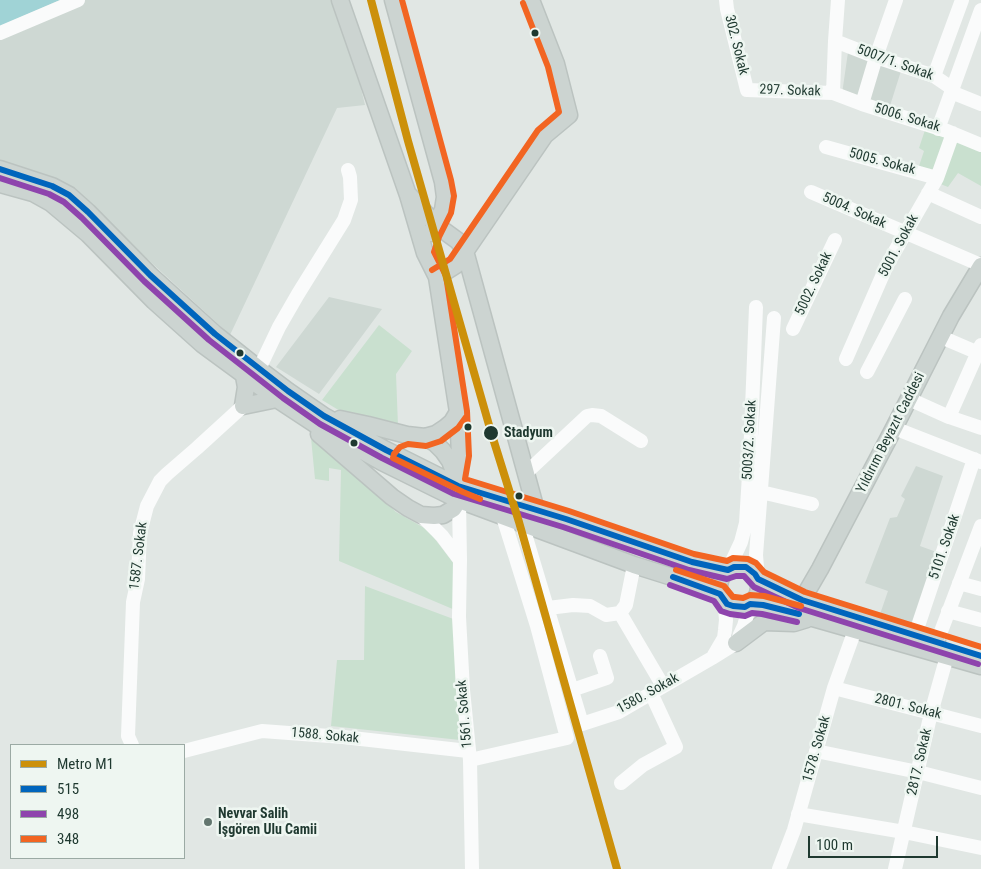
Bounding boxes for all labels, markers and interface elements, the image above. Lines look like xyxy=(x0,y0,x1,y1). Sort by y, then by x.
street label: 302. Sokak xyxy=(720,13,752,77)
unlabelled marker xyxy=(530,28,540,38)
street label: 5007/1. Sokak xyxy=(854,41,936,85)
street label: 297. Sokak xyxy=(759,82,821,100)
street label: 5006. Sokak xyxy=(872,100,942,136)
street label: 5005. Sokak xyxy=(847,145,917,179)
street label: 5004. Sokak xyxy=(819,189,889,233)
street label: 5001. Sokak xyxy=(876,212,922,280)
street label: 5002. Sokak xyxy=(792,250,836,318)
unlabelled marker xyxy=(235,348,245,358)
street label: Yıldırım Beyazıt Caddesi xyxy=(853,370,929,496)
street label: 5003/2. Sokak xyxy=(740,399,760,481)
unlabelled marker xyxy=(463,422,473,432)
marker: Stadyum xyxy=(482,424,500,442)
place label: Stadyum xyxy=(504,425,553,441)
unlabelled marker xyxy=(349,438,359,448)
unlabelled marker xyxy=(514,491,524,501)
street label: 5101. Sokak xyxy=(926,512,964,582)
street label: 1587. Sokak xyxy=(127,521,151,591)
street label: 1580. Sokak xyxy=(614,670,682,718)
street label: 1561. Sokak xyxy=(454,679,476,749)
street label: 2801. Sokak xyxy=(873,691,943,723)
street label: 1578. Sokak xyxy=(800,714,834,784)
street label: 1588. Sokak xyxy=(290,725,360,747)
street label: 2817. Sokak xyxy=(904,727,936,797)
legend xyxy=(10,744,185,859)
text: Metro M1 xyxy=(57,755,114,773)
text: 515 xyxy=(57,780,79,798)
text: 498 xyxy=(57,805,79,823)
place label: Nevvar Salih İşgören Ulu Camii xyxy=(218,806,317,839)
marker: Nevvar Salih İşgören Ulu Camii xyxy=(202,816,214,828)
scale bar xyxy=(811,826,941,858)
text: 348 xyxy=(57,830,79,848)
text: 100 m xyxy=(816,836,853,854)

